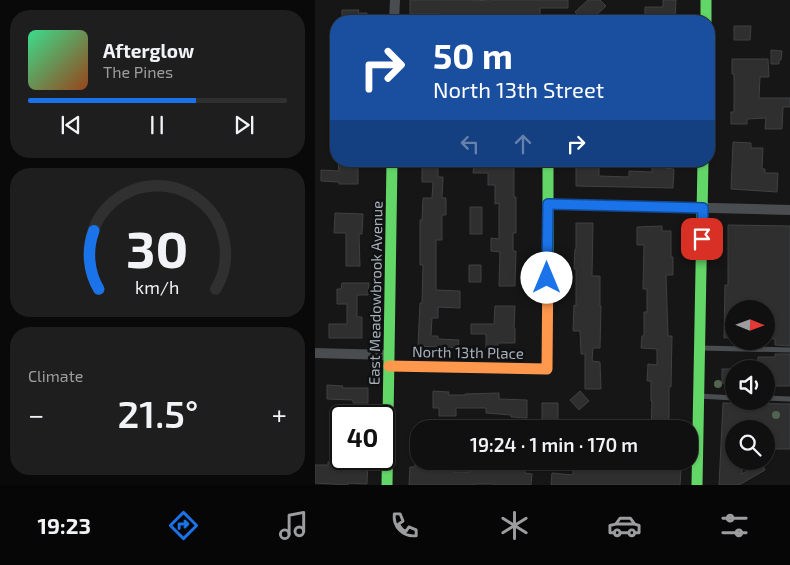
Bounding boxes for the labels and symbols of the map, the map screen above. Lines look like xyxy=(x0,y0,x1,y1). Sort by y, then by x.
street label: East Meadowbrook Avenue xyxy=(364,201,386,385)
pin xyxy=(681,218,723,260)
position arrow xyxy=(520,251,572,303)
north arrow xyxy=(725,300,775,350)
street label: North 13th Place xyxy=(412,342,524,362)
speed limit sign: 40 xyxy=(330,405,395,470)

